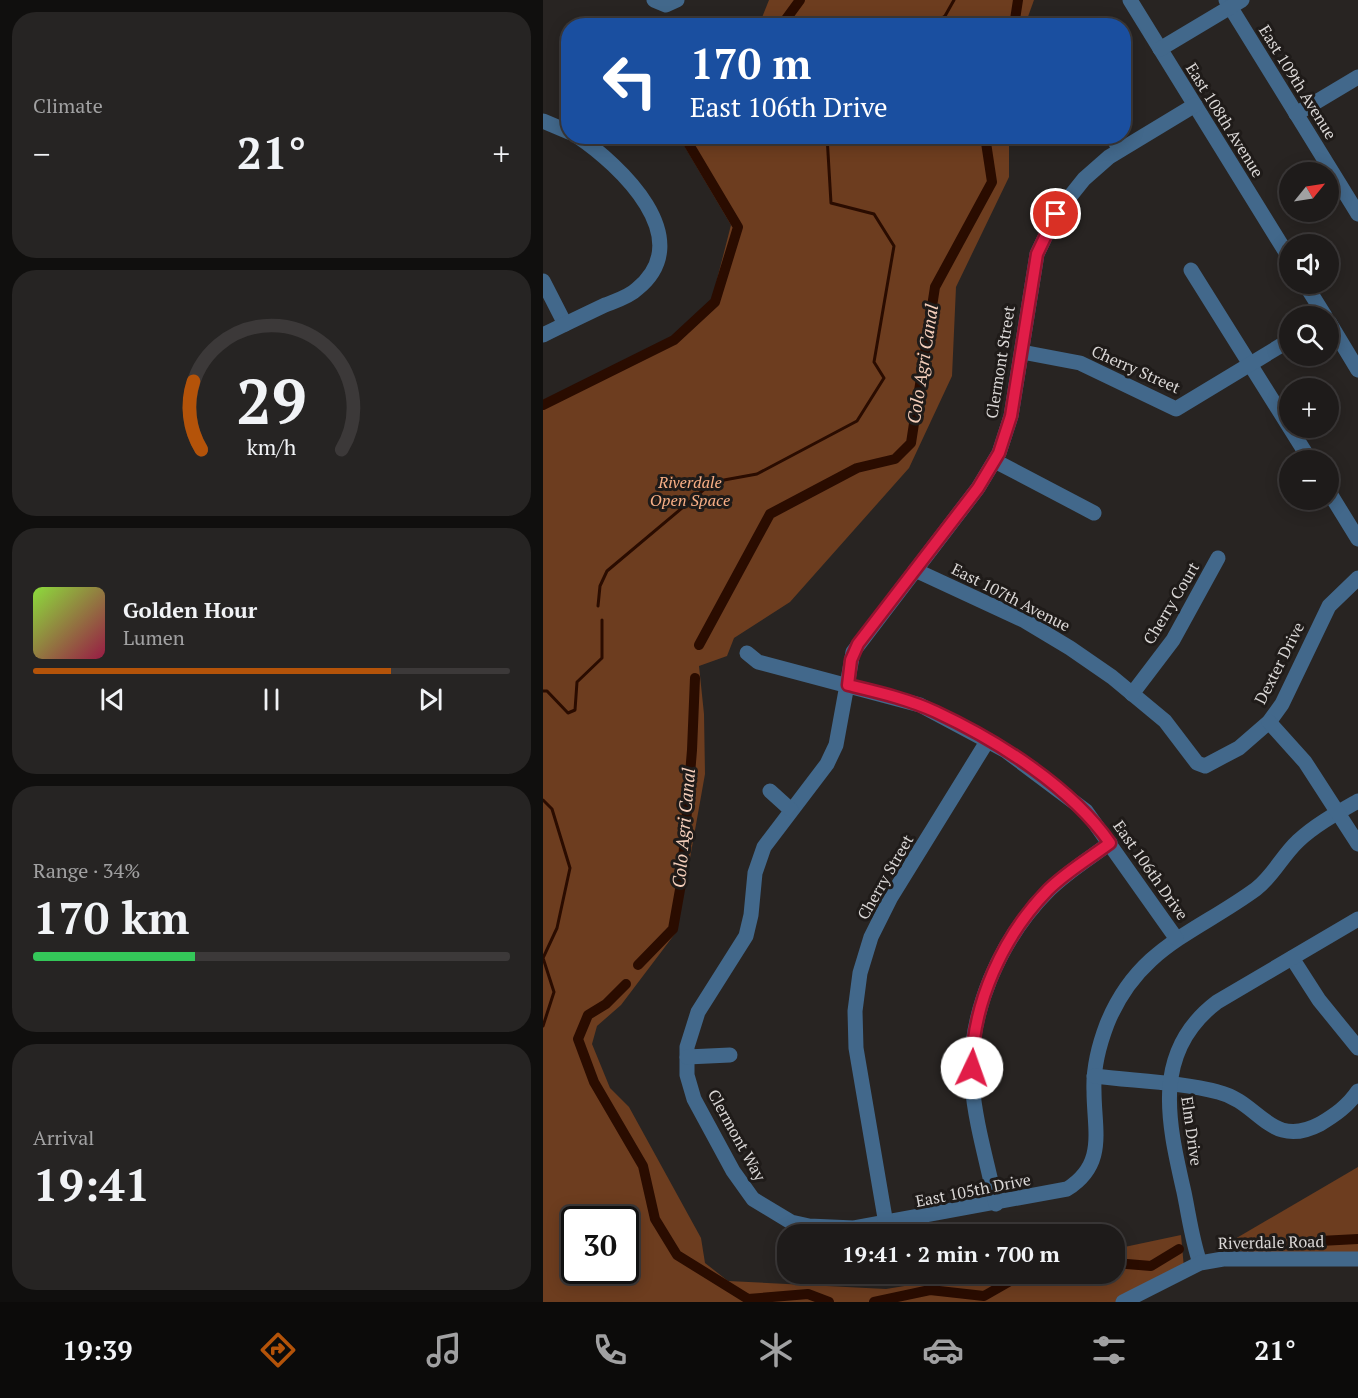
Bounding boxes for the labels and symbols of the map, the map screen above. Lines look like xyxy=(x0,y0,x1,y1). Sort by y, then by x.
street label: East 109th Avenue xyxy=(1254,21,1342,143)
street label: East 108th Avenue xyxy=(1181,59,1269,181)
north arrow xyxy=(1279,162,1339,222)
pin xyxy=(1030,188,1081,239)
water label: Colo Agri Canal xyxy=(901,302,943,425)
street label: Clermont Street xyxy=(980,304,1020,420)
street label: Cherry Street xyxy=(1088,340,1184,398)
park label: Riverdale Open Space xyxy=(650,471,730,511)
street label: East 107th Avenue xyxy=(948,558,1074,636)
street label: Cherry Court xyxy=(1138,558,1204,648)
street label: Dexter Drive xyxy=(1249,618,1309,708)
water label: Colo Agri Canal xyxy=(666,767,700,889)
street label: East 106th Drive xyxy=(1108,816,1194,924)
street label: Cherry Street xyxy=(852,830,918,924)
position arrow xyxy=(940,1036,1004,1100)
street label: Clermont Way xyxy=(703,1085,772,1185)
street label: Elm Drive xyxy=(1176,1095,1208,1167)
street label: East 105th Drive xyxy=(913,1168,1033,1212)
speed limit sign: 30 xyxy=(561,1206,639,1284)
street label: Riverdale Road xyxy=(1218,1230,1325,1254)

